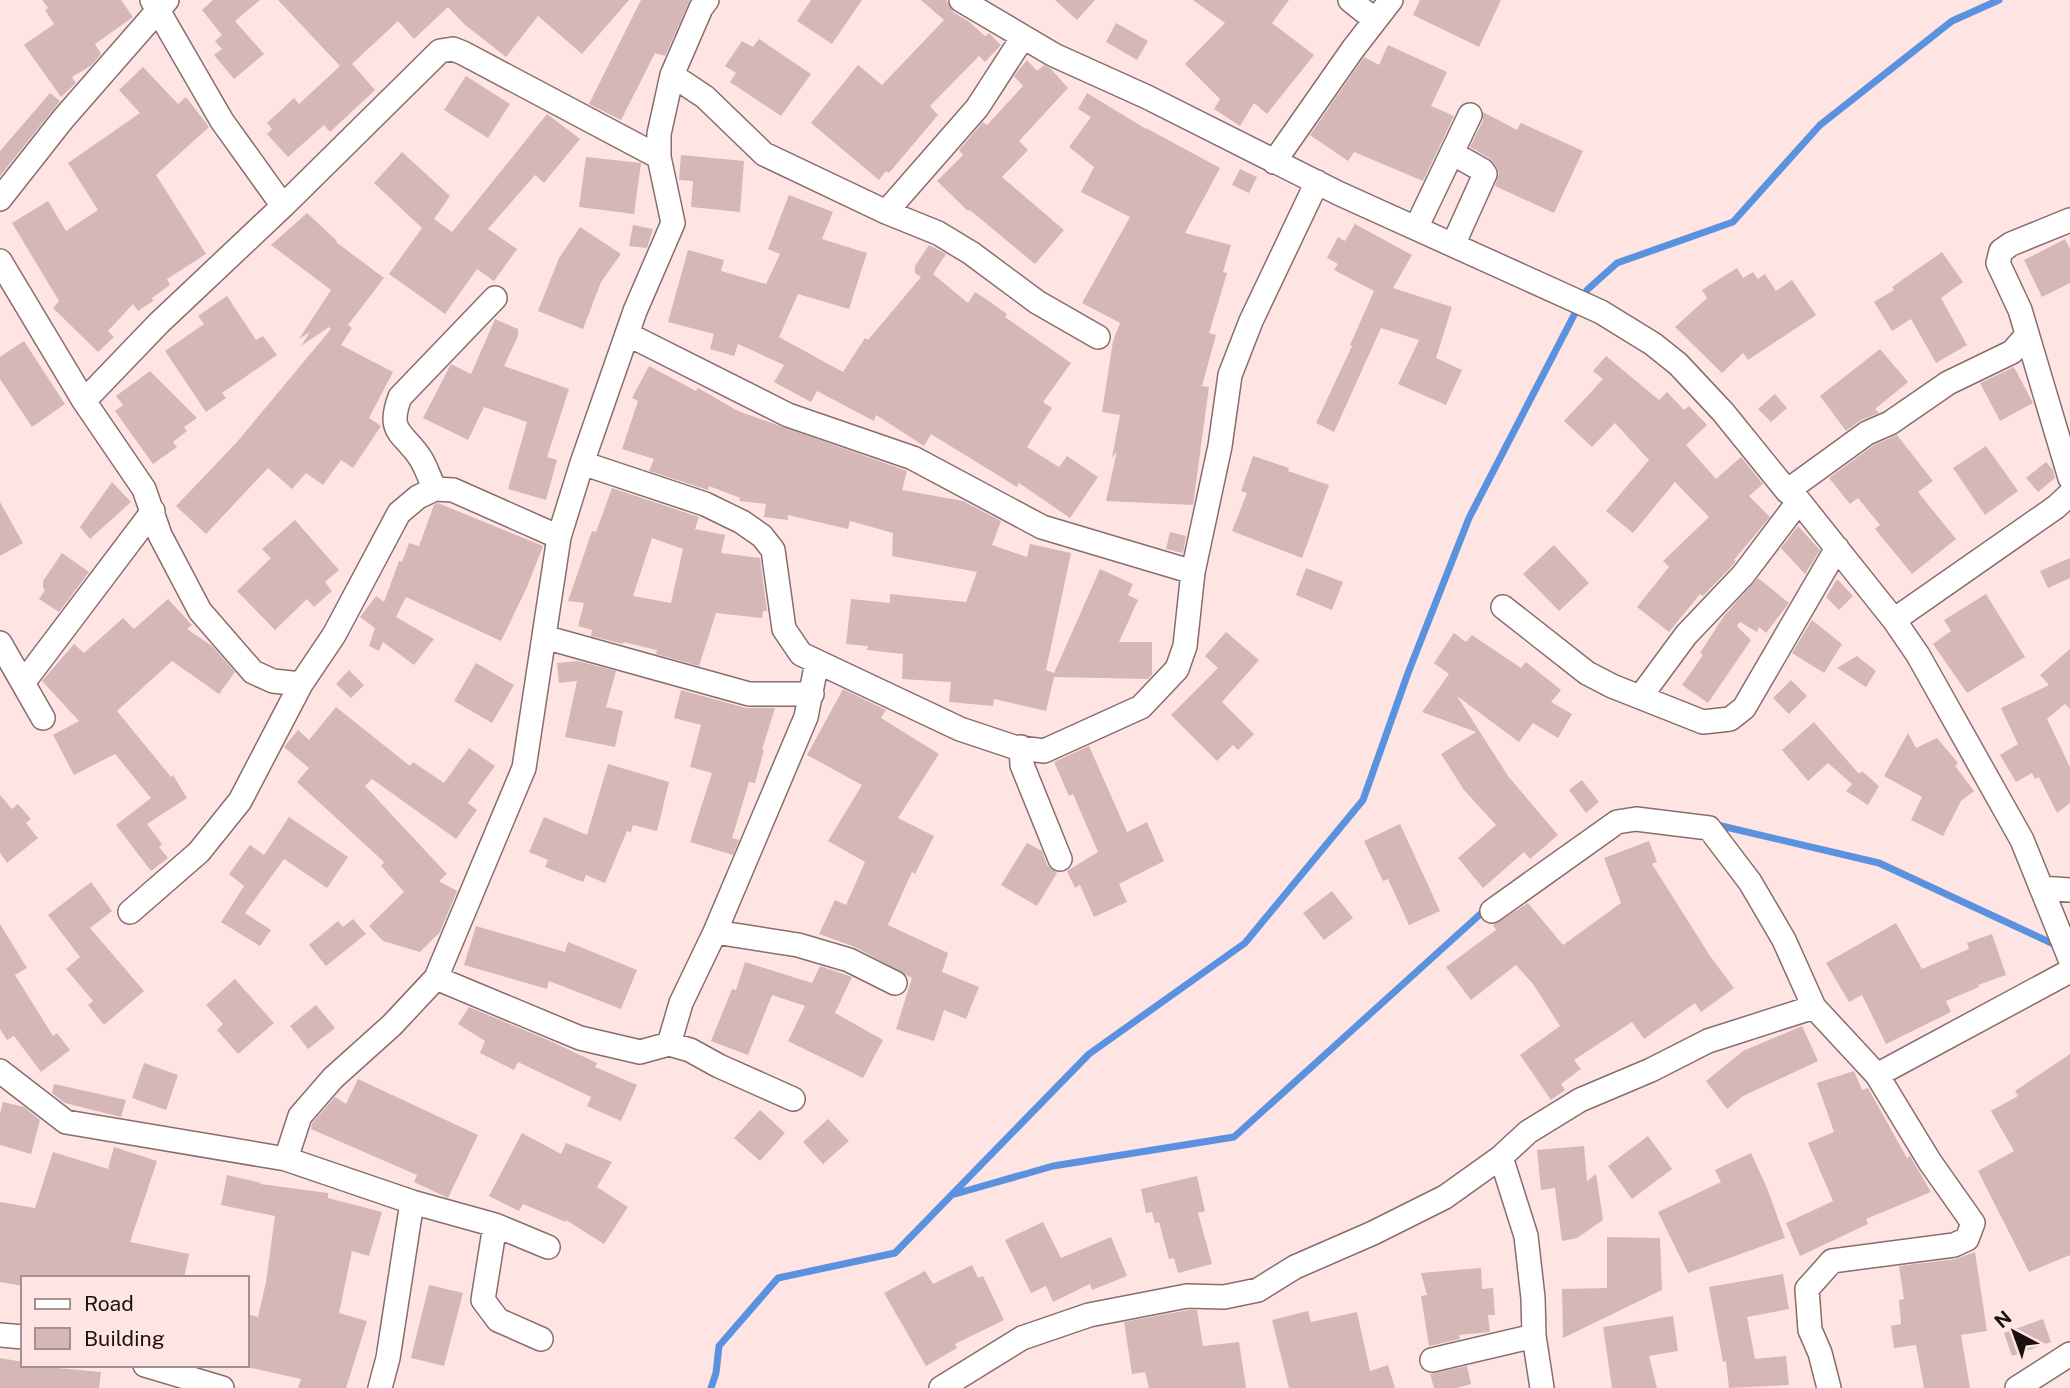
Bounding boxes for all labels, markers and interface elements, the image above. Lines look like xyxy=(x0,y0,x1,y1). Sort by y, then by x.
legend xyxy=(21,1276,248,1367)
text: Road xyxy=(84,1291,134,1316)
north arrow xyxy=(1979,1297,2049,1367)
text: N xyxy=(1990,1306,2016,1332)
text: Building xyxy=(84,1326,165,1351)

